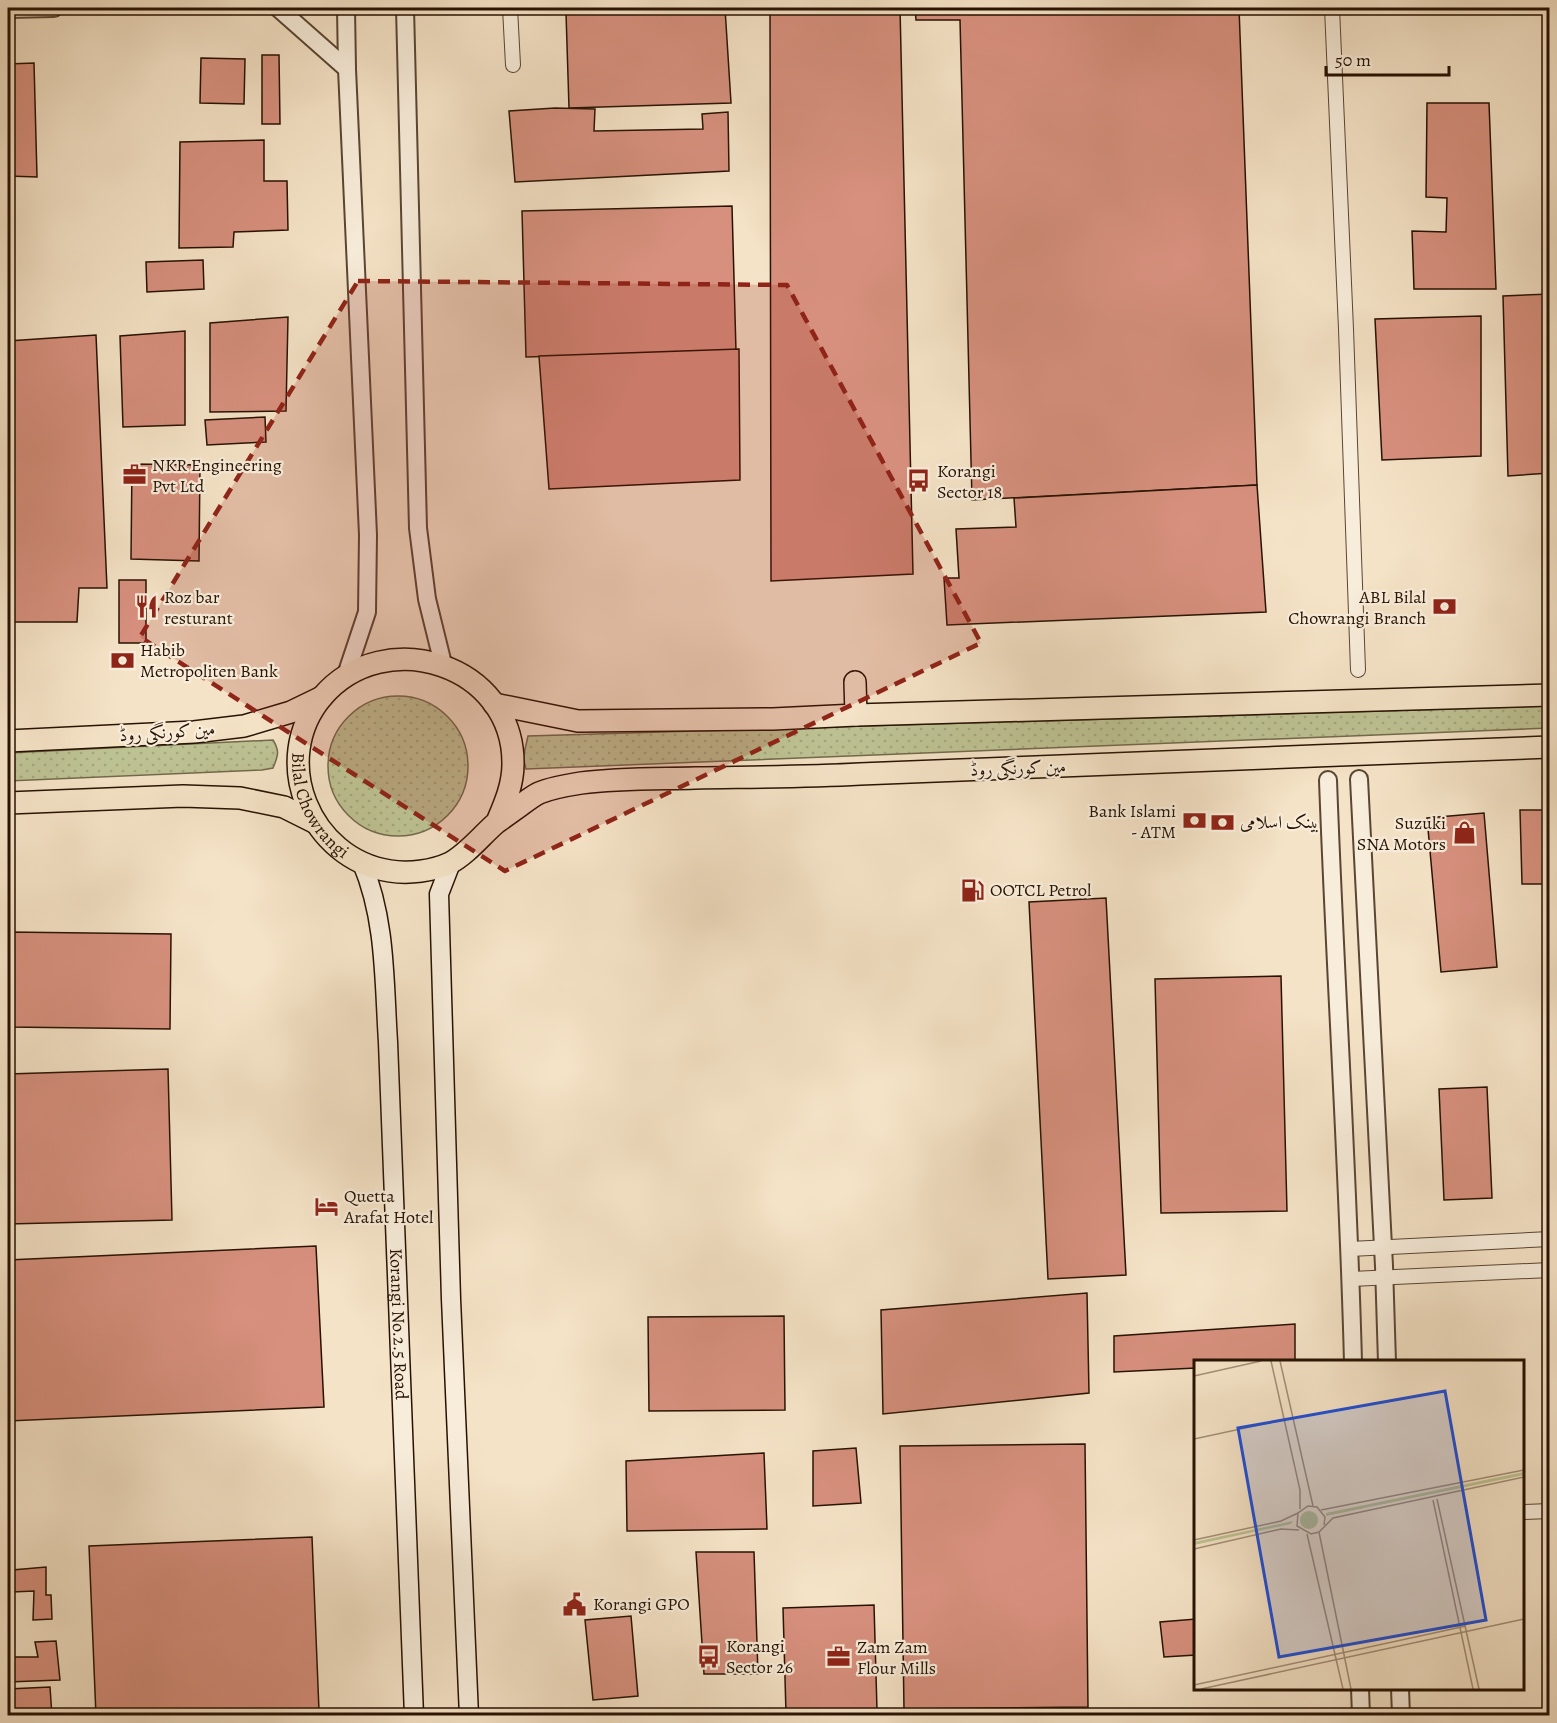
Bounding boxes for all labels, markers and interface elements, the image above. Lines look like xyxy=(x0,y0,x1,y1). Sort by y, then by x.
scale bar xyxy=(1326,39,1449,77)
text: 50 m xyxy=(1335,48,1371,72)
place label: NKR Engineering Pvt Ltd xyxy=(152,453,282,498)
place label: Korangi Sector 18 xyxy=(937,459,1002,504)
office icon: NKR Engineering Pvt Ltd xyxy=(121,462,147,488)
bus stop icon: Korangi Sector 18 xyxy=(906,468,932,494)
place label: Roz bar resturant xyxy=(164,585,233,630)
place label: ABL Bilal Chowrangi Branch xyxy=(1288,585,1427,630)
restaurant icon: Roz bar resturant xyxy=(133,594,159,620)
bank icon: ABL Bilal Chowrangi Branch xyxy=(1431,594,1457,620)
place label: Habib Metropoliten Bank xyxy=(140,638,278,683)
bank icon: Habib Metropoliten Bank xyxy=(109,647,135,673)
street label: مین کورنگی روڈ xyxy=(118,717,216,748)
street label: Bilal Chowrangi xyxy=(286,752,354,864)
street label: مین کورنگی روڈ xyxy=(969,754,1067,783)
place label: Bank Islami - ATM xyxy=(1088,799,1176,844)
bank icon: Bank Islami - ATM xyxy=(1181,808,1207,834)
bank icon: بینک اسلامی xyxy=(1209,809,1235,835)
place label: بینک اسلامی xyxy=(1240,810,1319,834)
place label: Suzuki SNA Motors xyxy=(1357,811,1446,856)
shop icon: Suzuki SNA Motors xyxy=(1451,820,1477,846)
fuel station icon: OOTCL Petrol xyxy=(959,877,985,903)
place label: OOTCL Petrol xyxy=(990,878,1092,902)
place label: Quetta Arafat Hotel xyxy=(343,1184,434,1229)
hotel icon: Quetta Arafat Hotel xyxy=(313,1193,339,1219)
street label: Korangi No.2.5 Road xyxy=(384,1248,414,1400)
inset map xyxy=(1194,1360,1524,1690)
public building icon: Korangi GPO xyxy=(562,1591,588,1617)
place label: Korangi GPO xyxy=(593,1592,690,1616)
place label: Korangi Sector 26 xyxy=(726,1634,793,1679)
place label: Zam Zam Flour Mills xyxy=(857,1635,936,1680)
bus stop icon: Korangi Sector 26 xyxy=(695,1643,721,1669)
office icon: Zam Zam Flour Mills xyxy=(826,1644,852,1670)

